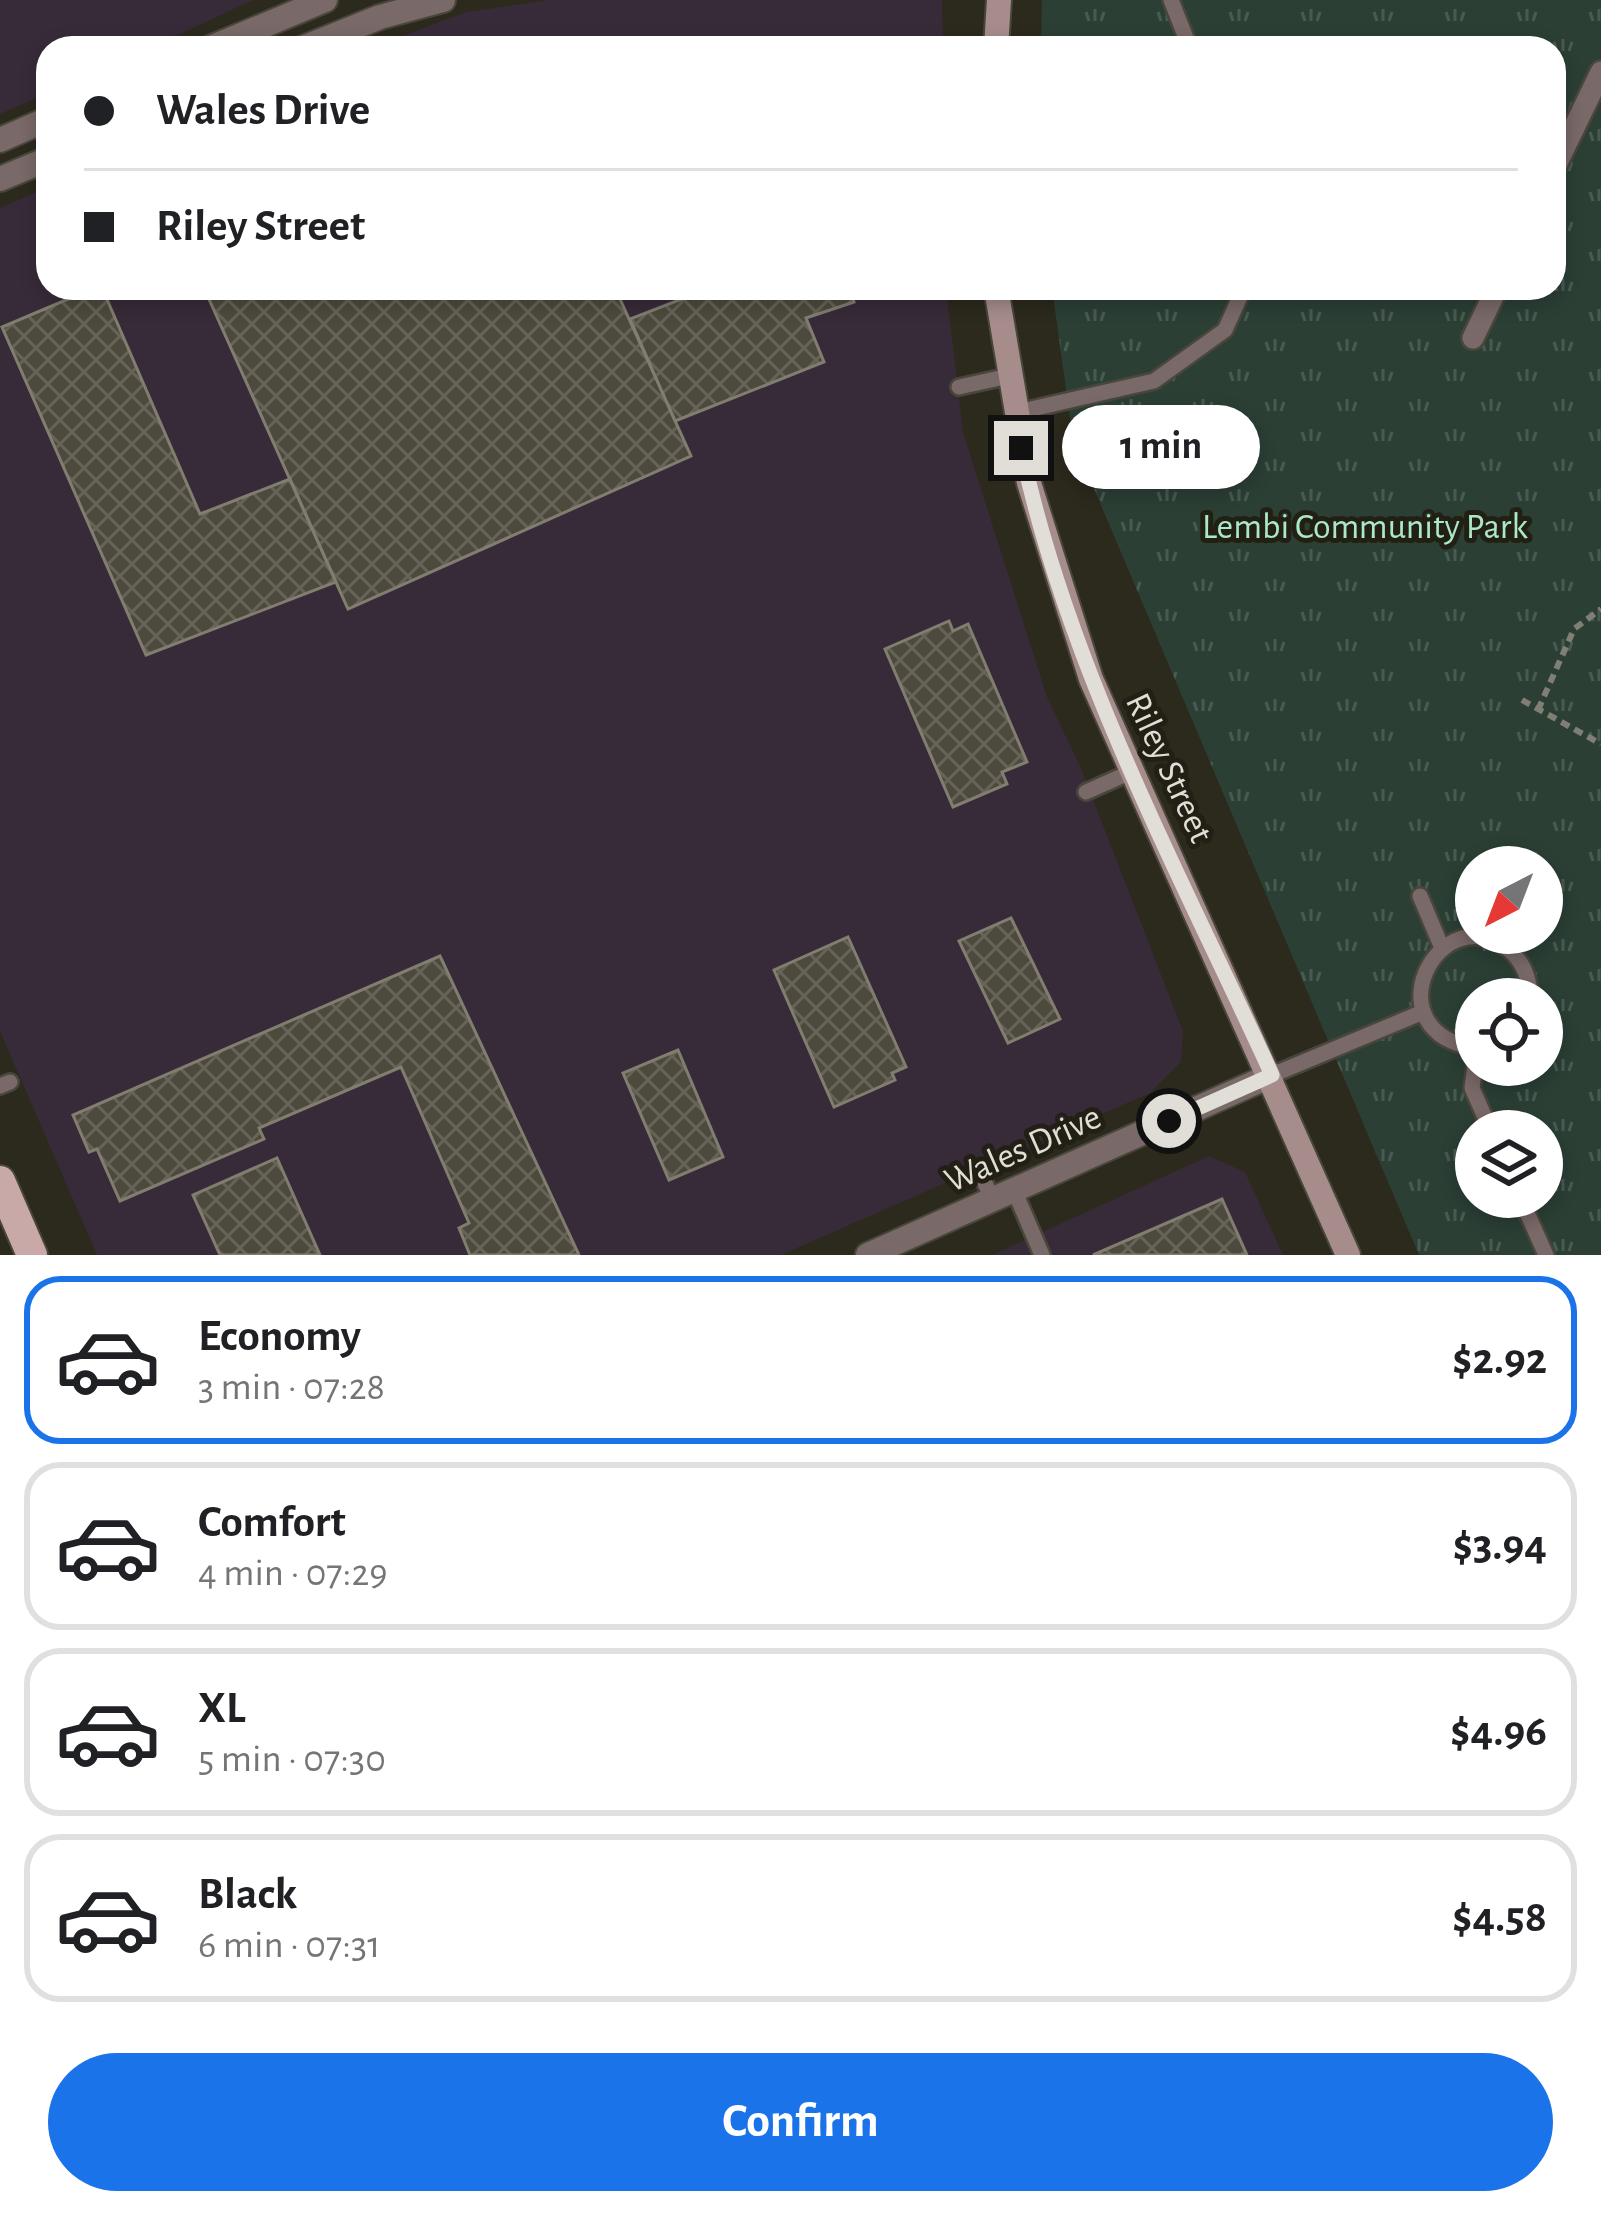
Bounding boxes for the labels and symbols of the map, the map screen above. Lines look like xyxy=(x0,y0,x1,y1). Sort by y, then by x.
callout: 1 min xyxy=(1063,406,1261,490)
route end xyxy=(994,421,1048,475)
park label: Lembi Community Park xyxy=(1202,509,1528,545)
street label: Riley Street xyxy=(1119,688,1220,849)
north arrow xyxy=(1455,846,1563,954)
route start xyxy=(1142,1094,1196,1148)
street label: Wales Drive xyxy=(939,1099,1106,1199)

